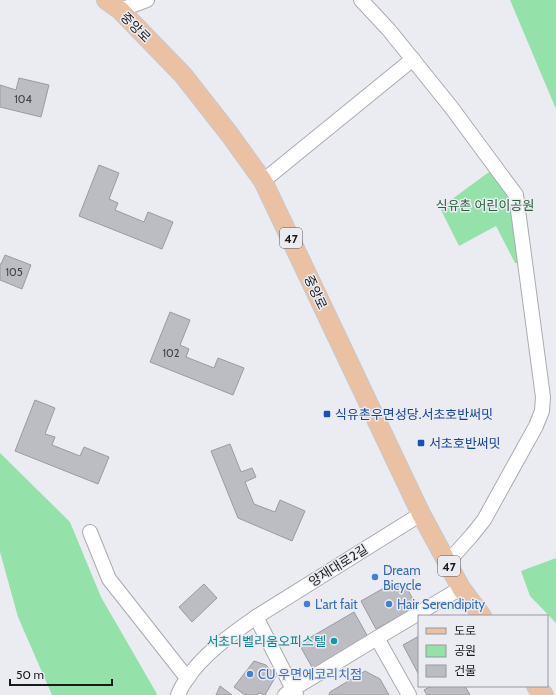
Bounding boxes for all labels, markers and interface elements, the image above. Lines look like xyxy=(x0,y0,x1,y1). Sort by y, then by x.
street label: 중앙로 xyxy=(118,9,154,45)
house number: 104 xyxy=(14,92,32,106)
park label: 식유촌 어린이공원 xyxy=(436,197,534,213)
road number: 47 xyxy=(280,228,302,248)
house number: 105 xyxy=(5,265,23,279)
street label: 중앙로 xyxy=(301,272,331,312)
house number: 102 xyxy=(162,346,180,360)
place label: 식유촌우면성당.서초호반써밋 xyxy=(335,406,493,422)
marker: 식유촌우면성당.서초호반써밋 xyxy=(322,409,332,419)
place label: 서초호반써밋 xyxy=(429,435,501,451)
marker: 서초호반써밋 xyxy=(416,438,426,448)
street label: 양재대로2길 xyxy=(306,541,370,589)
road number: 47 xyxy=(438,556,460,576)
place label: Dream Bicycle xyxy=(383,562,422,593)
marker: Dream Bicycle xyxy=(370,572,380,582)
place label: L'art fait xyxy=(315,596,358,612)
place label: Hair Serendipity xyxy=(397,596,486,612)
marker: L'art fait xyxy=(302,599,312,609)
marker: Hair Serendipity xyxy=(384,599,394,609)
legend xyxy=(418,615,548,687)
text: 도로 xyxy=(454,623,476,638)
place label: 서초디벨리움오피스텔 xyxy=(206,633,326,649)
marker: 서초디벨리움오피스텔 xyxy=(329,636,339,646)
text: 공원 xyxy=(454,643,476,658)
scale bar xyxy=(10,661,112,687)
text: 건물 xyxy=(454,663,476,678)
place label: CU 우면에코리치점 xyxy=(258,666,362,682)
text: 50 m xyxy=(16,667,44,682)
marker: CU 우면에코리치점 xyxy=(245,669,255,679)

